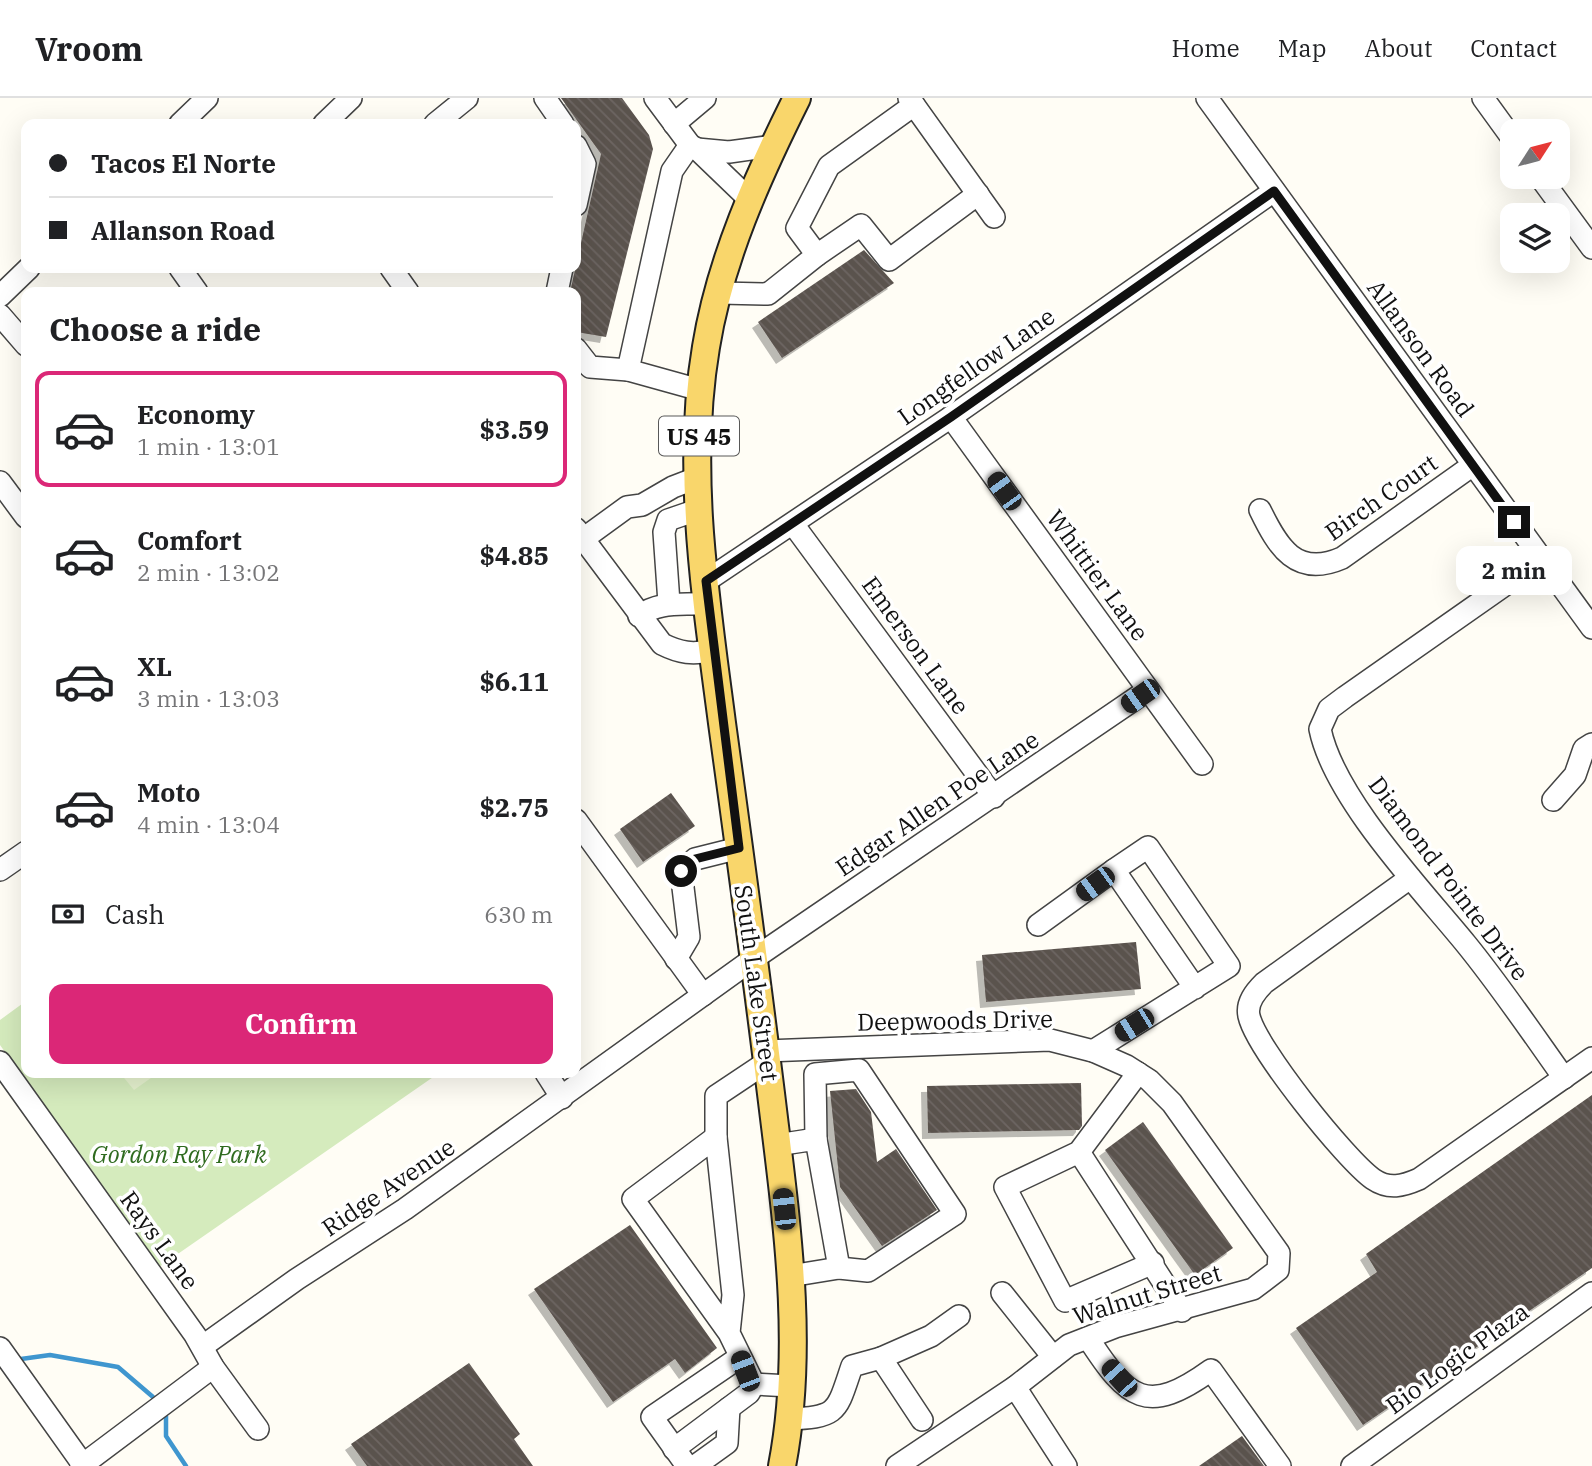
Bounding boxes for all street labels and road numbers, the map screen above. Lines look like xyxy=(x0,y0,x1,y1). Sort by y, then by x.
street label: Allanson Road xyxy=(1360,273,1482,423)
street label: Longfellow Lane xyxy=(891,300,1061,432)
road number: US 45 xyxy=(659,416,739,456)
street label: Birch Court xyxy=(1318,447,1444,547)
street label: Whittier Lane xyxy=(1040,503,1156,647)
street label: Emerson Lane xyxy=(855,569,977,721)
street label: Edgar Allen Poe Lane xyxy=(829,723,1045,883)
street label: Diamond Pointe Drive xyxy=(1362,769,1536,987)
street label: South Lake Street xyxy=(727,883,787,1083)
street label: Deepwoods Drive xyxy=(857,1002,1053,1038)
street label: Ridge Avenue xyxy=(315,1131,461,1243)
street label: Rays Lane xyxy=(113,1184,207,1296)
street label: Walnut Street xyxy=(1069,1256,1225,1332)
street label: Bio Logic Plaza xyxy=(1379,1295,1535,1421)

